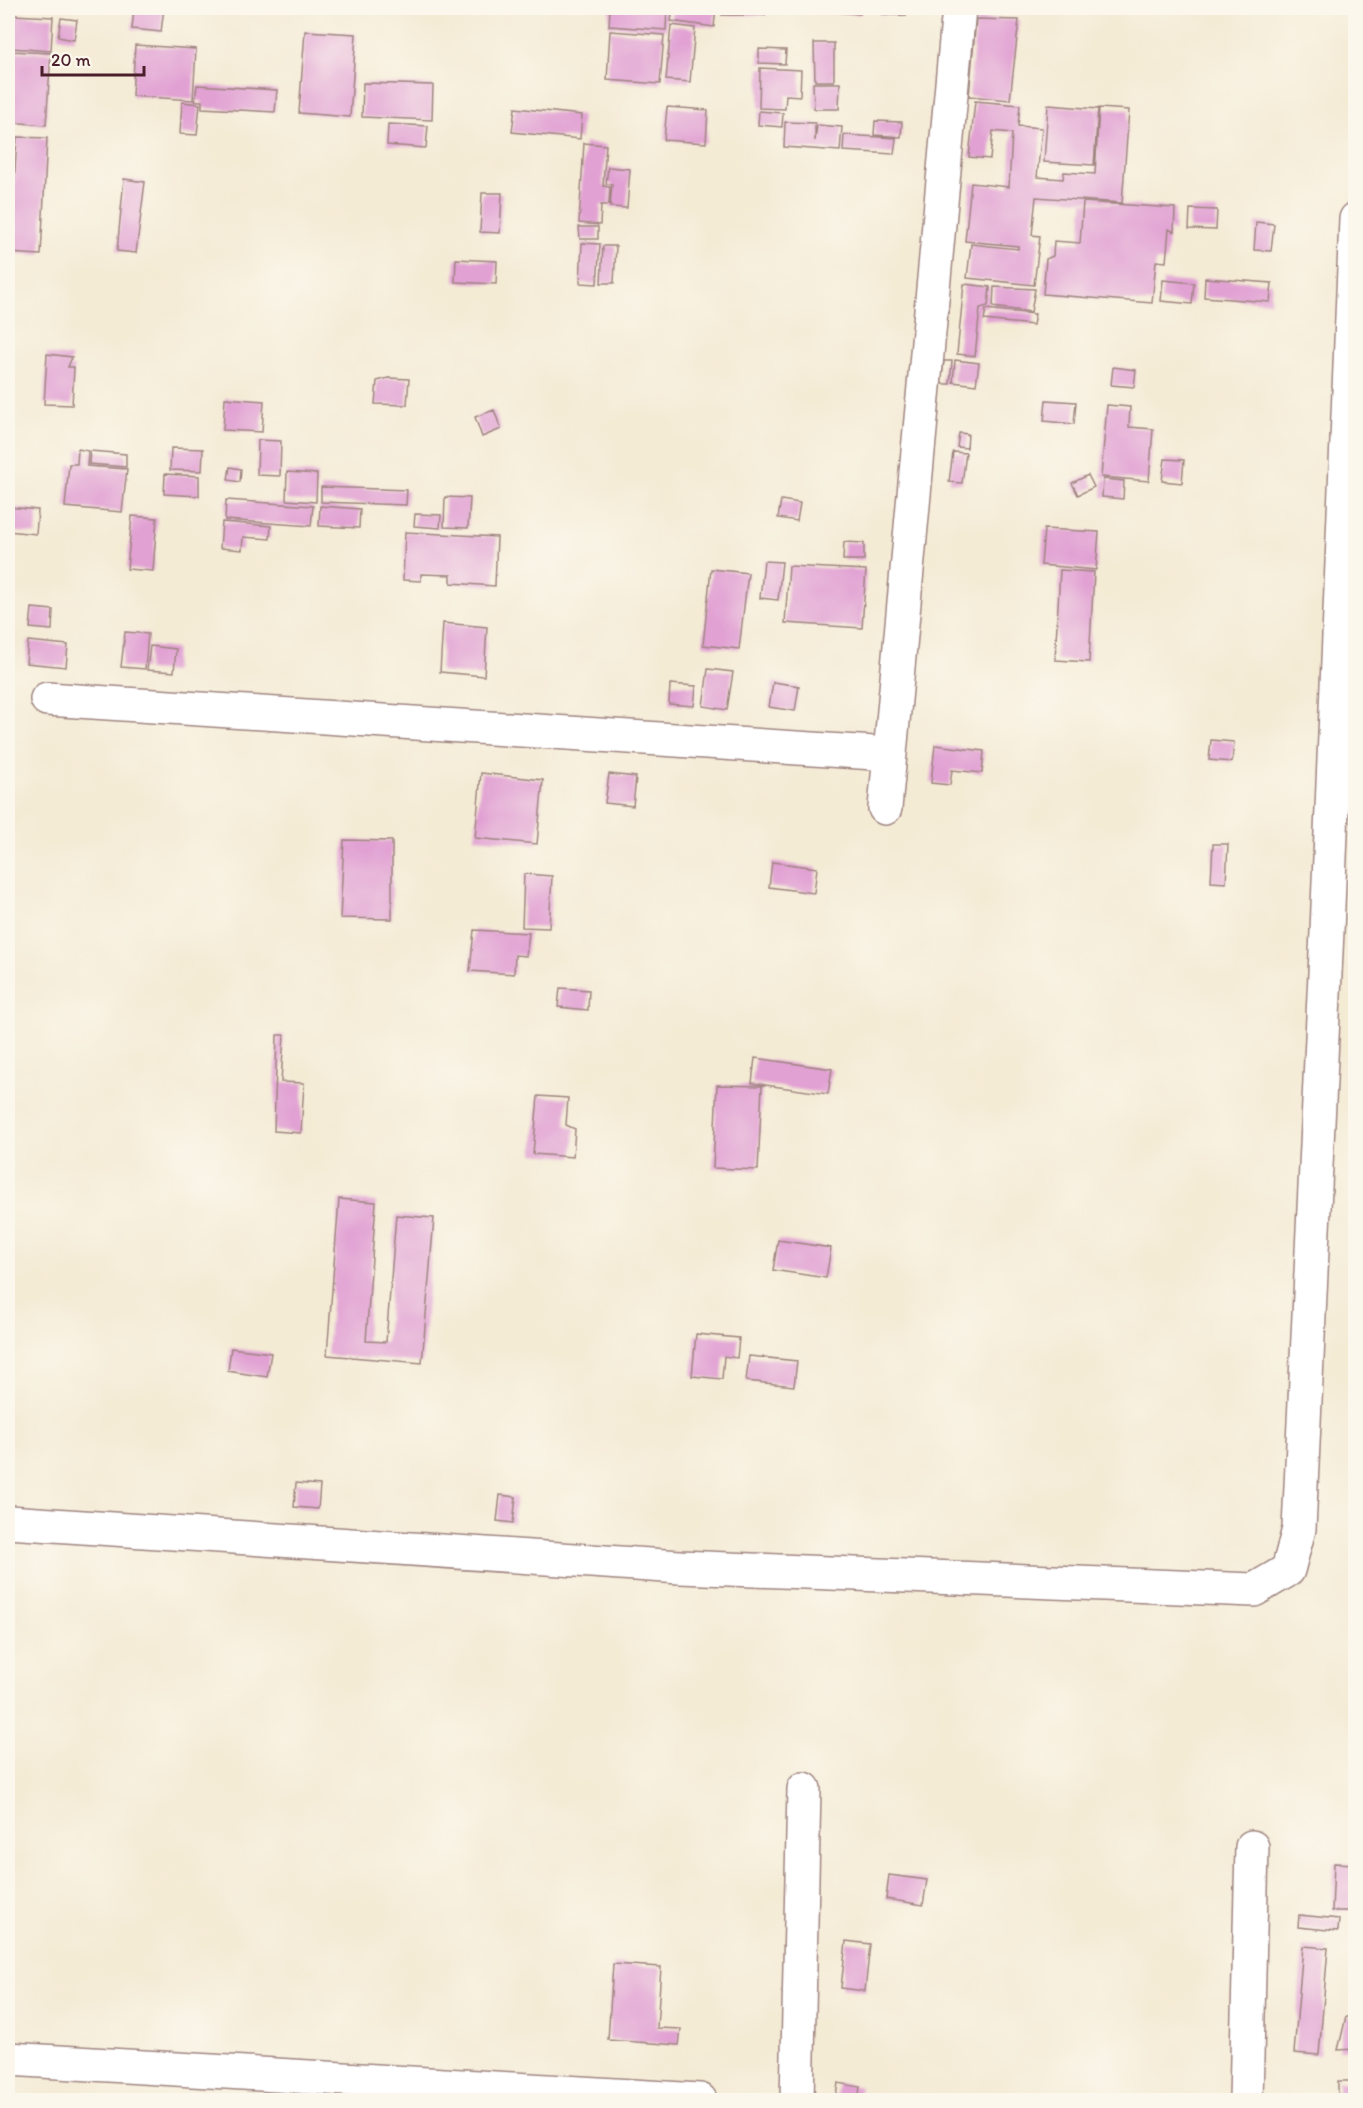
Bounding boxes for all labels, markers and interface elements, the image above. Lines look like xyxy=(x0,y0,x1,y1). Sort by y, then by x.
scale bar xyxy=(42,39,144,77)
text: 20 m xyxy=(51,49,91,71)

